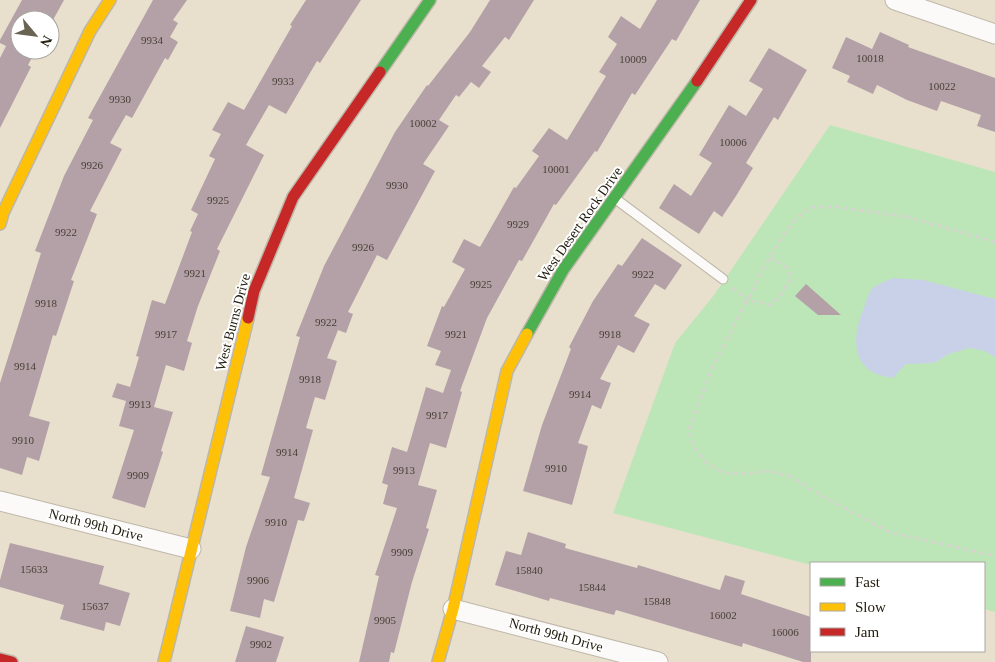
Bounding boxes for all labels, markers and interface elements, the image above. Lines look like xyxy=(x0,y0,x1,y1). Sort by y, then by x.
north arrow xyxy=(10,10,60,60)
text: N xyxy=(37,33,55,49)
house number: 9934 xyxy=(141,34,164,46)
house number: 10018 xyxy=(856,52,884,64)
house number: 10009 xyxy=(619,53,647,65)
house number: 9933 xyxy=(272,75,295,87)
house number: 10022 xyxy=(928,80,956,92)
house number: 9930 xyxy=(109,93,132,105)
house number: 10002 xyxy=(409,117,437,129)
house number: 10006 xyxy=(719,136,747,148)
house number: 9926 xyxy=(81,159,104,171)
house number: 10001 xyxy=(542,163,570,175)
street label: West Desert Rock Drive xyxy=(535,164,625,284)
house number: 9930 xyxy=(386,179,409,191)
house number: 9925 xyxy=(207,194,230,206)
house number: 9929 xyxy=(507,218,530,230)
house number: 9922 xyxy=(55,226,77,238)
house number: 9926 xyxy=(352,241,375,253)
house number: 9921 xyxy=(184,267,206,279)
house number: 9922 xyxy=(632,268,654,280)
street label: West Burns Drive xyxy=(213,272,253,372)
house number: 9925 xyxy=(470,278,493,290)
house number: 9918 xyxy=(35,297,58,309)
house number: 9922 xyxy=(315,316,337,328)
house number: 9917 xyxy=(155,328,178,340)
house number: 9921 xyxy=(445,328,467,340)
house number: 9918 xyxy=(599,328,622,340)
house number: 9914 xyxy=(14,360,37,372)
house number: 9918 xyxy=(299,373,322,385)
house number: 9914 xyxy=(569,388,592,400)
house number: 9913 xyxy=(129,398,152,410)
house number: 9917 xyxy=(426,409,449,421)
house number: 9910 xyxy=(12,434,35,446)
house number: 9914 xyxy=(276,446,299,458)
house number: 9910 xyxy=(545,462,568,474)
house number: 9913 xyxy=(393,464,416,476)
house number: 9909 xyxy=(127,469,150,481)
street label: North 99th Drive xyxy=(47,506,145,544)
house number: 9910 xyxy=(265,516,288,528)
house number: 9909 xyxy=(391,546,414,558)
legend xyxy=(810,562,985,652)
house number: 15633 xyxy=(20,563,48,575)
house number: 15840 xyxy=(515,564,543,576)
house number: 9906 xyxy=(247,574,270,586)
text: Fast xyxy=(855,574,881,590)
house number: 15844 xyxy=(578,581,606,593)
house number: 15848 xyxy=(643,595,671,607)
text: Slow xyxy=(855,599,886,615)
house number: 15637 xyxy=(81,600,109,612)
house number: 16002 xyxy=(709,609,737,621)
house number: 9905 xyxy=(374,614,397,626)
street label: North 99th Drive xyxy=(507,615,605,655)
text: Jam xyxy=(855,624,879,640)
house number: 16006 xyxy=(771,626,799,638)
house number: 9902 xyxy=(250,638,272,650)

